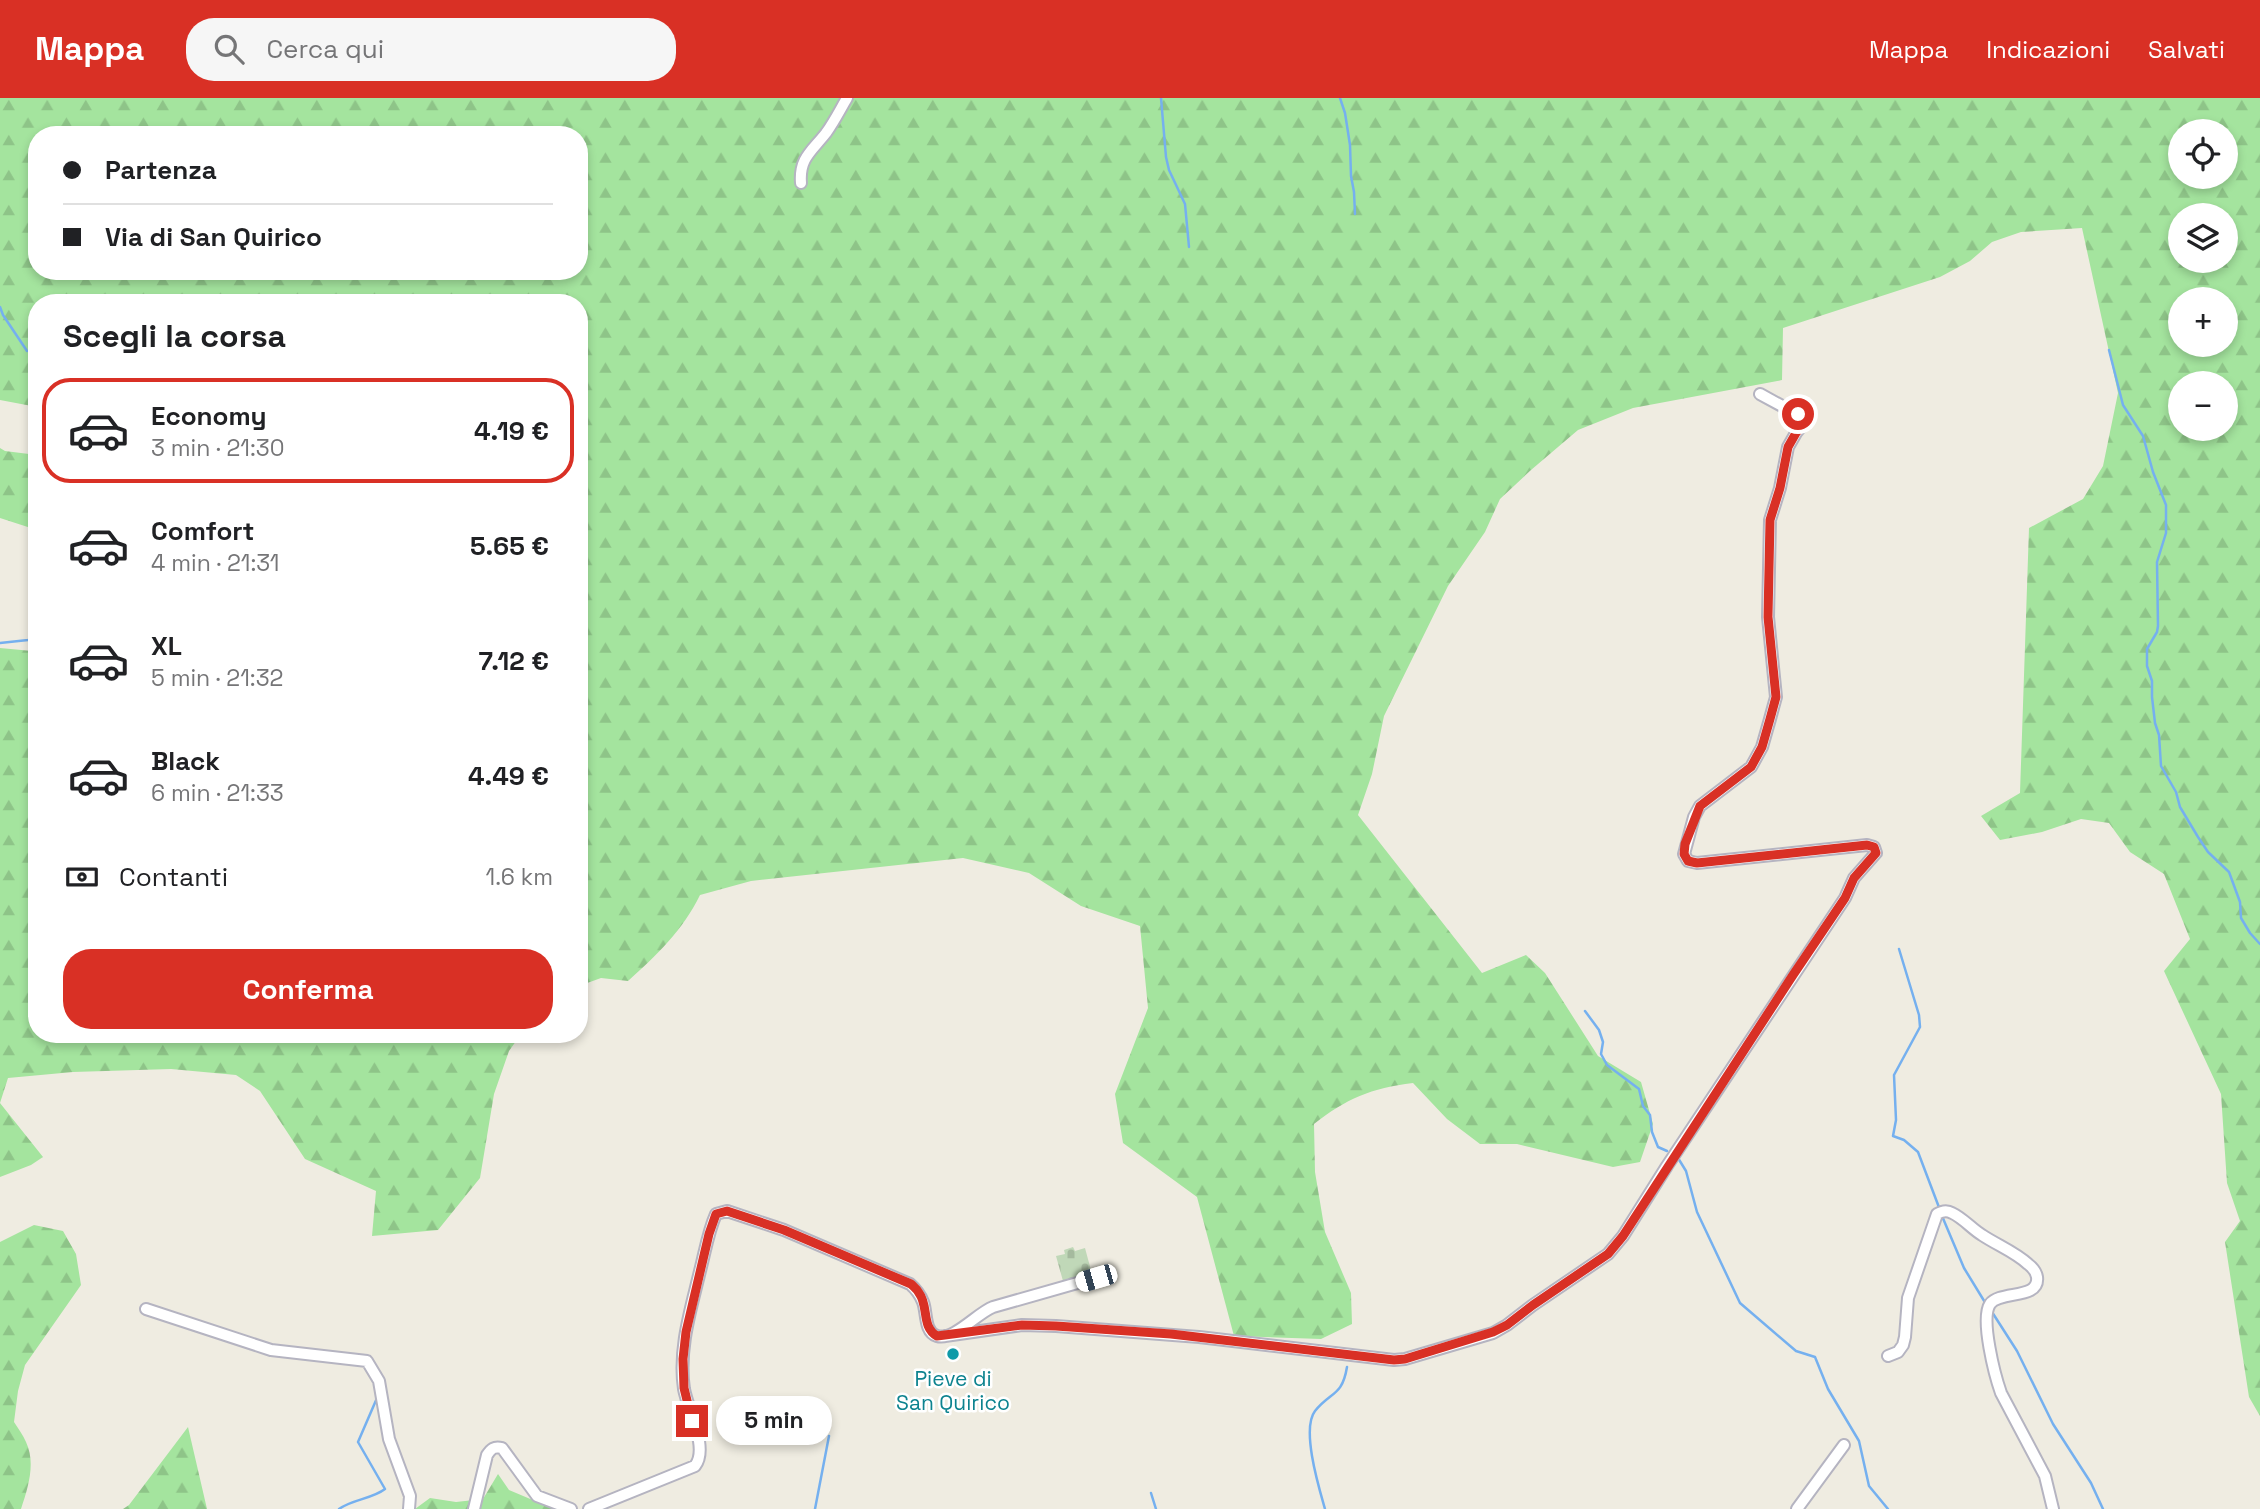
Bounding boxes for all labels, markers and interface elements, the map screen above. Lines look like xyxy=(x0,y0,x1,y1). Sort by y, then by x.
search box xyxy=(186,18,676,81)
text: Mappa xyxy=(35,28,144,70)
icon: search xyxy=(210,30,248,68)
text: Cerca qui xyxy=(266,32,384,66)
text: Mappa xyxy=(1869,34,1948,65)
text: Indicazioni xyxy=(1986,34,2110,65)
text: Salvati xyxy=(2148,34,2225,65)
map controls xyxy=(2168,119,2238,441)
button: locate xyxy=(2168,119,2238,189)
text: Partenza xyxy=(105,153,217,187)
button: layers xyxy=(2168,203,2238,273)
text: Via di San Quirico xyxy=(105,220,322,254)
button: + xyxy=(2168,287,2238,357)
text: Scegli la corsa xyxy=(63,316,286,356)
button: − xyxy=(2168,371,2238,441)
route start xyxy=(1782,398,1814,430)
icon: car xyxy=(67,399,130,462)
text: Economy xyxy=(151,399,267,433)
text: 4.19 € xyxy=(474,414,549,448)
text: 3 min · 21:30 xyxy=(151,433,284,463)
icon: car xyxy=(67,514,130,577)
text: Comfort xyxy=(151,514,254,548)
text: 5.65 € xyxy=(470,529,549,563)
text: 4 min · 21:31 xyxy=(151,548,279,578)
icon: car xyxy=(67,629,130,692)
text: XL xyxy=(151,629,182,663)
text: 7.12 € xyxy=(479,644,549,678)
text: 5 min · 21:32 xyxy=(151,663,283,693)
icon: car xyxy=(67,744,130,807)
text: Black xyxy=(151,744,220,778)
text: 4.49 € xyxy=(468,759,549,793)
text: 6 min · 21:33 xyxy=(151,778,284,808)
icon: cash xyxy=(63,858,101,896)
text: Contanti xyxy=(119,860,228,894)
text: 1.6 km xyxy=(486,862,553,892)
button: Conferma xyxy=(63,949,553,1029)
car xyxy=(1073,1262,1120,1294)
marker: Pieve di San Quirico xyxy=(945,1346,961,1362)
place label: Pieve di San Quirico xyxy=(896,1365,1010,1416)
callout: 5 min xyxy=(716,1396,832,1446)
route end xyxy=(676,1405,708,1437)
text: 5 min xyxy=(744,1405,804,1435)

